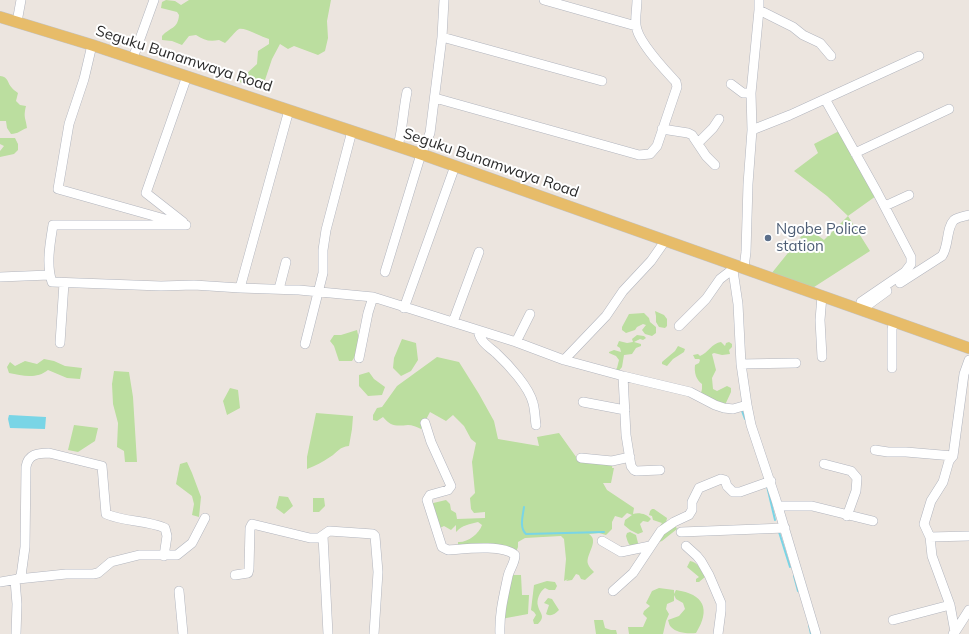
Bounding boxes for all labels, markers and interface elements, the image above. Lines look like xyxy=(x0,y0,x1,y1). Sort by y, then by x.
street label: Seguku Bunamwaya Road xyxy=(93,22,275,96)
street label: Seguku Bunamwaya Road xyxy=(401,124,581,202)
place label: Ngobe Police station xyxy=(776,220,866,255)
marker: Ngobe Police station xyxy=(763,233,773,243)

